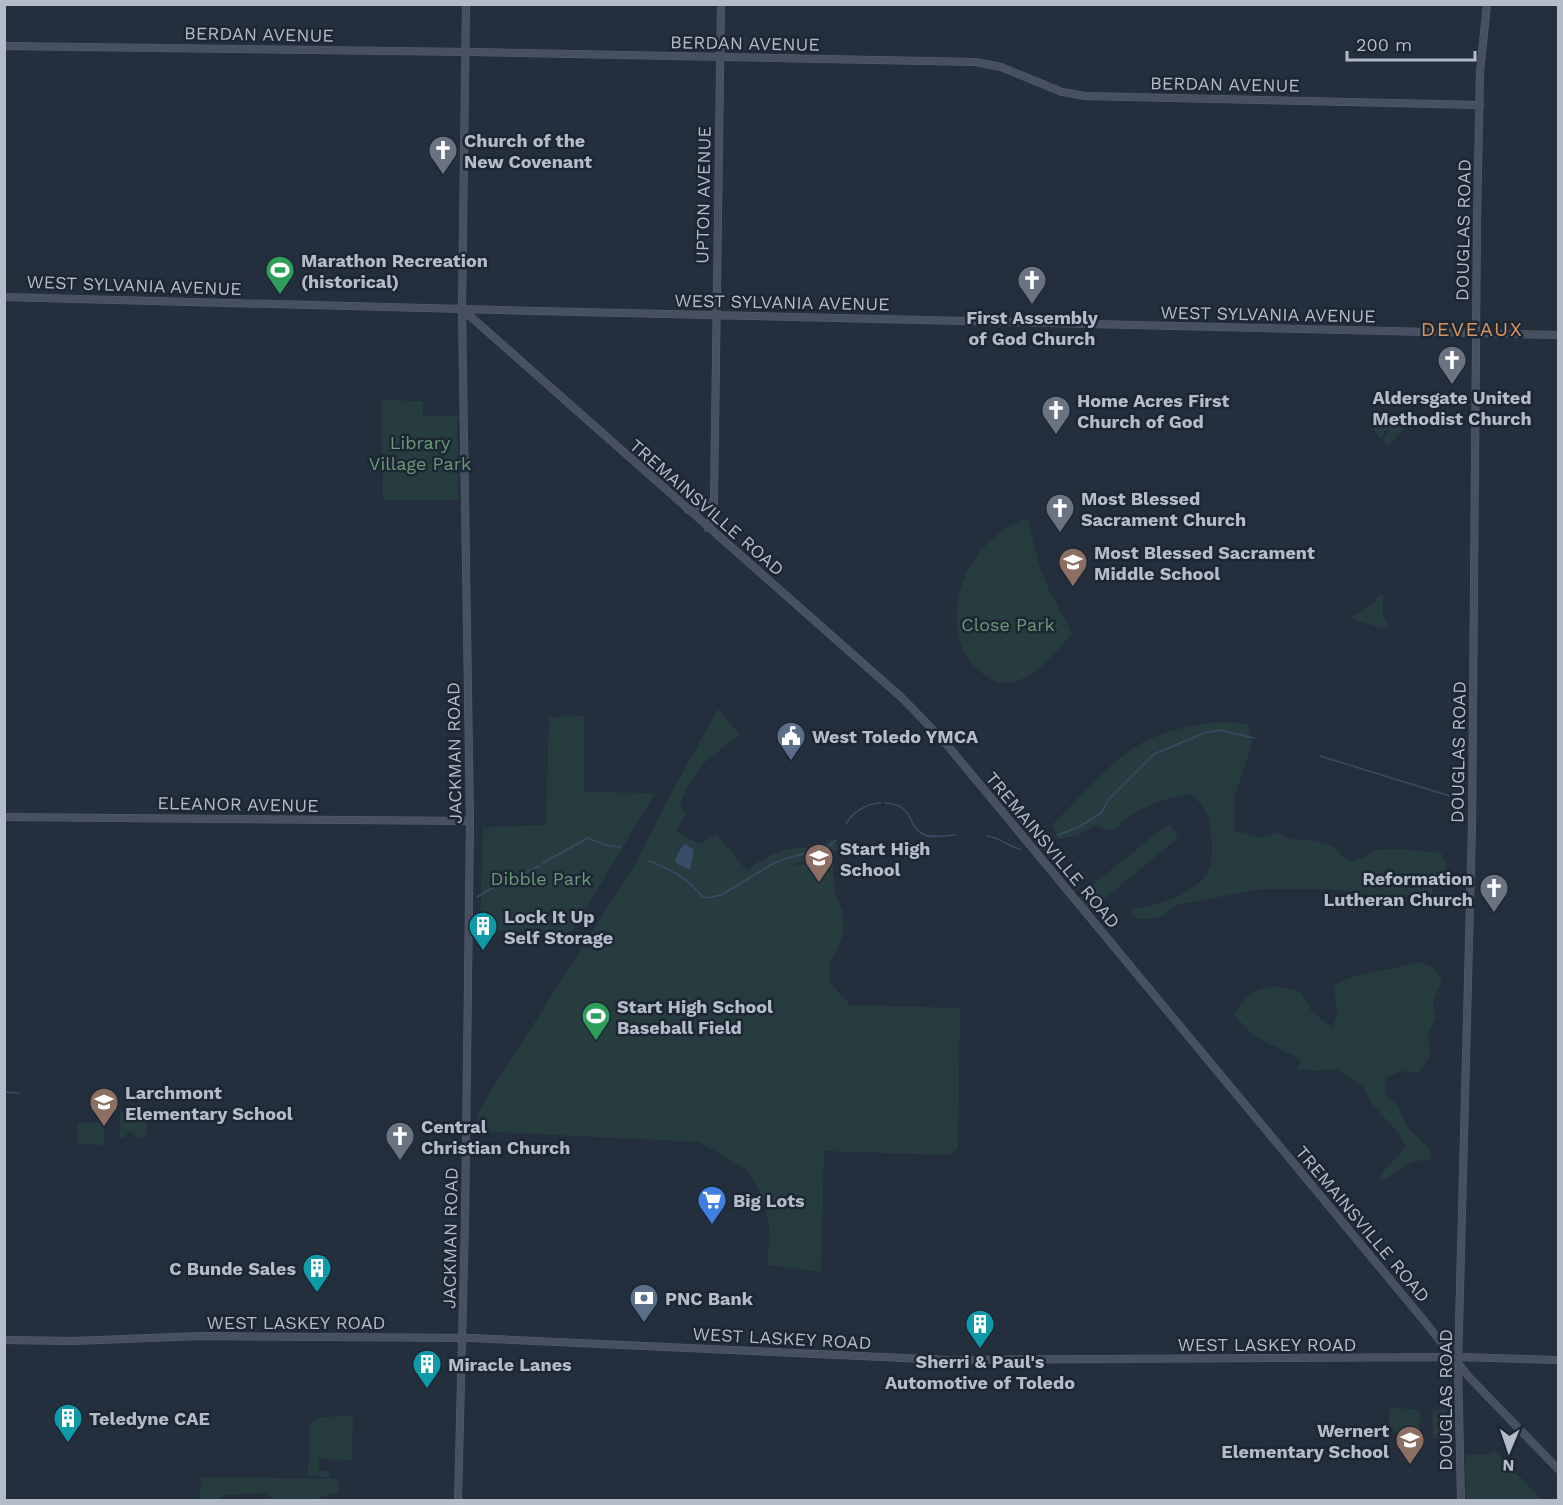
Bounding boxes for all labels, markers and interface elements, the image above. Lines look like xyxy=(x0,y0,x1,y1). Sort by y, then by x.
street label: BERDAN AVENUE xyxy=(184,22,334,46)
scale bar xyxy=(1347,24,1474,62)
street label: BERDAN AVENUE xyxy=(670,31,820,55)
text: 200 m xyxy=(1356,34,1412,55)
street label: BERDAN AVENUE xyxy=(1150,72,1300,96)
street label: UPTON AVENUE xyxy=(691,126,715,264)
place label: Church of the New Covenant xyxy=(464,130,592,172)
church icon: Church of the New Covenant xyxy=(427,134,459,176)
street label: DOUGLAS ROAD xyxy=(1451,159,1475,301)
place label: Marathon Recreation (historical) xyxy=(301,250,488,292)
sports icon: Marathon Recreation (historical) xyxy=(264,254,296,296)
church icon: First Assembly of God Church xyxy=(1016,264,1048,306)
street label: WEST SYLVANIA AVENUE xyxy=(26,271,242,299)
street label: WEST SYLVANIA AVENUE xyxy=(674,290,890,314)
street label: WEST SYLVANIA AVENUE xyxy=(1160,302,1376,326)
place label: First Assembly of God Church xyxy=(966,307,1099,349)
district label: DEVEAUX xyxy=(1421,317,1523,341)
church icon: Aldersgate United Methodist Church xyxy=(1436,344,1468,386)
place label: Aldersgate United Methodist Church xyxy=(1372,387,1532,429)
place label: Home Acres First Church of God xyxy=(1077,390,1230,432)
church icon: Home Acres First Church of God xyxy=(1040,394,1072,436)
park label: Library Village Park xyxy=(369,432,471,474)
street label: TREMAINSVILLE ROAD xyxy=(626,434,788,580)
place label: Most Blessed Sacrament Church xyxy=(1081,488,1246,530)
church icon: Most Blessed Sacrament Church xyxy=(1044,492,1076,534)
place label: Most Blessed Sacrament Middle School xyxy=(1094,542,1315,584)
school or university icon: Most Blessed Sacrament Middle School xyxy=(1057,546,1089,588)
park label: Close Park xyxy=(961,614,1055,635)
street label: DOUGLAS ROAD xyxy=(1446,681,1470,823)
street label: JACKMAN ROAD xyxy=(442,682,466,824)
public building icon: West Toledo YMCA xyxy=(775,720,807,762)
place label: West Toledo YMCA xyxy=(812,726,979,747)
street label: TREMAINSVILLE ROAD xyxy=(982,768,1124,932)
street label: ELEANOR AVENUE xyxy=(157,792,319,816)
place label: Start High School xyxy=(840,838,930,880)
school or university icon: Start High School xyxy=(803,842,835,884)
park label: Dibble Park xyxy=(491,868,592,889)
place label: Reformation Lutheran Church xyxy=(1324,868,1473,910)
church icon: Reformation Lutheran Church xyxy=(1478,872,1510,914)
place label: Lock It Up Self Storage xyxy=(504,906,613,948)
building icon: Lock It Up Self Storage xyxy=(467,910,499,952)
place label: Start High School Baseball Field xyxy=(617,996,773,1038)
sports icon: Start High School Baseball Field xyxy=(580,1000,612,1042)
place label: Larchmont Elementary School xyxy=(125,1082,293,1124)
school or university icon: Larchmont Elementary School xyxy=(88,1086,120,1128)
place label: Central Christian Church xyxy=(421,1116,570,1158)
church icon: Central Christian Church xyxy=(384,1120,416,1162)
street label: TREMAINSVILLE ROAD xyxy=(1292,1142,1434,1306)
street label: JACKMAN ROAD xyxy=(438,1167,462,1309)
supermarket icon: Big Lots xyxy=(696,1184,728,1226)
place label: Big Lots xyxy=(733,1190,805,1211)
building icon: C Bunde Sales xyxy=(301,1252,333,1294)
place label: C Bunde Sales xyxy=(169,1258,296,1279)
bank icon: PNC Bank xyxy=(628,1282,660,1324)
place label: PNC Bank xyxy=(665,1288,754,1309)
building icon: Sherri & Paul's Automotive of Toledo xyxy=(964,1308,996,1350)
street label: WEST LASKEY ROAD xyxy=(206,1312,386,1333)
street label: WEST LASKEY ROAD xyxy=(692,1323,872,1353)
street label: DOUGLAS ROAD xyxy=(1435,1329,1456,1471)
street label: WEST LASKEY ROAD xyxy=(1177,1334,1357,1355)
building icon: Miracle Lanes xyxy=(411,1348,443,1390)
place label: Sherri & Paul's Automotive of Toledo xyxy=(885,1351,1075,1393)
place label: Miracle Lanes xyxy=(448,1354,572,1375)
building icon: Teledyne CAE xyxy=(52,1402,84,1444)
place label: Teledyne CAE xyxy=(89,1408,210,1429)
place label: Wernert Elementary School xyxy=(1221,1420,1389,1462)
north arrow xyxy=(1479,1421,1539,1481)
school or university icon: Wernert Elementary School xyxy=(1394,1424,1426,1466)
text: N xyxy=(1502,1456,1515,1475)

